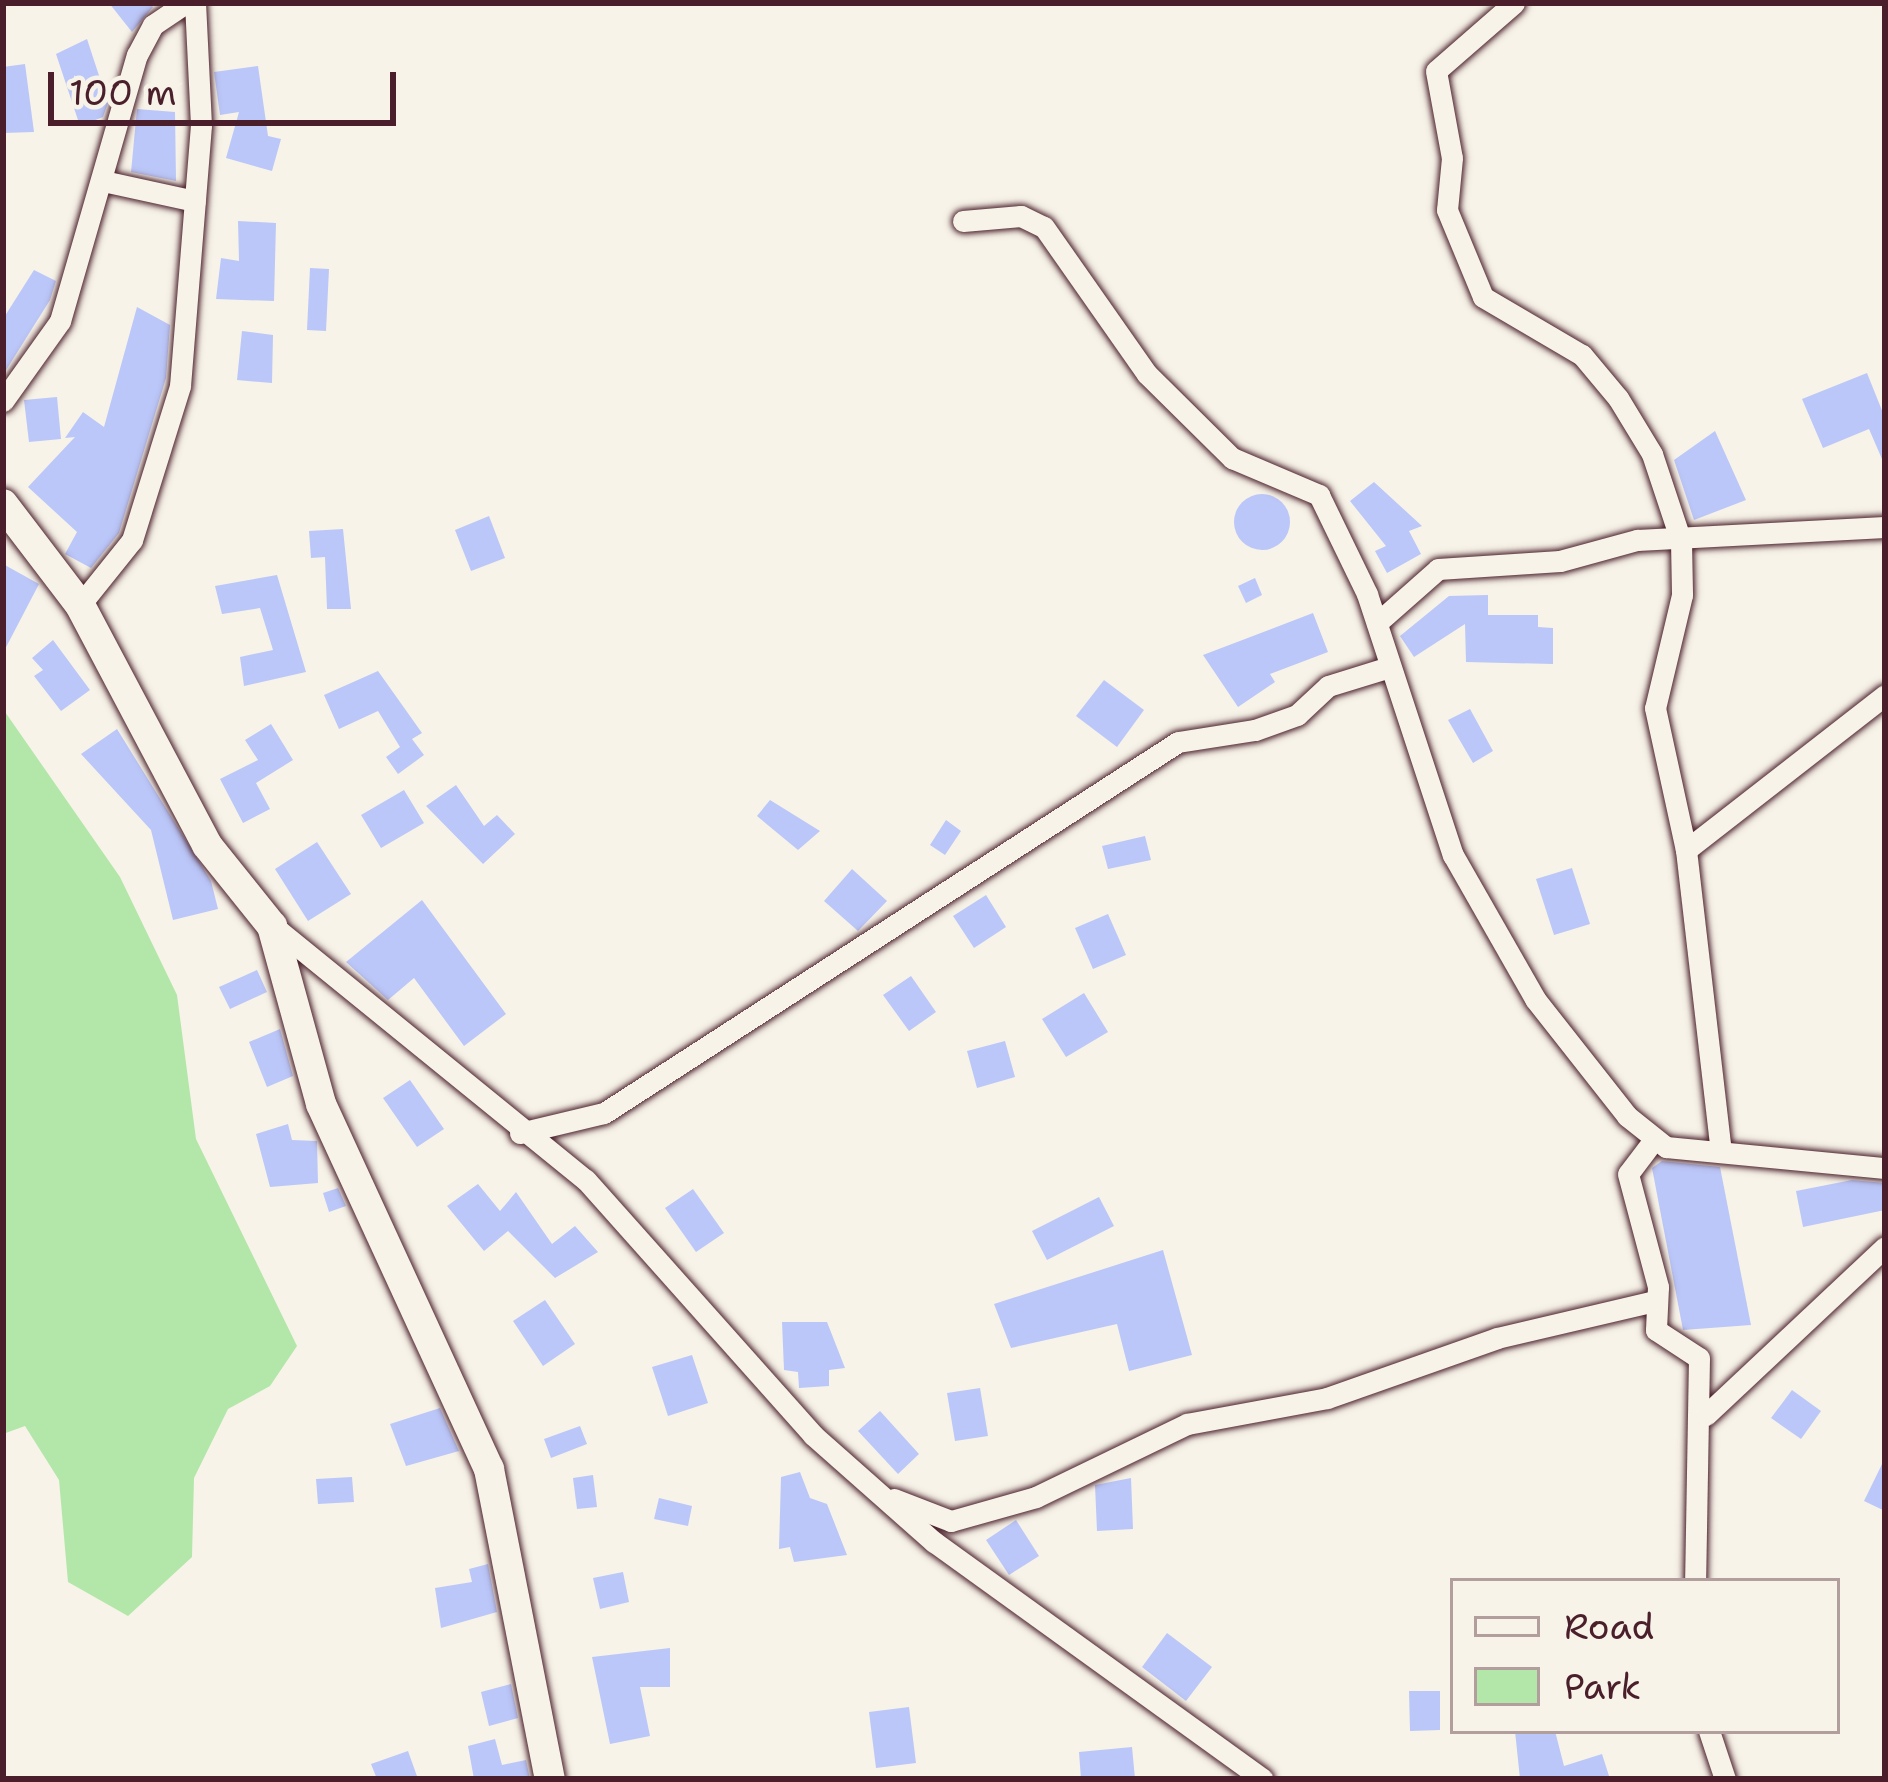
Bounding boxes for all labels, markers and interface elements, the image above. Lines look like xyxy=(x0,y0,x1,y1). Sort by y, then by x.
scale bar xyxy=(54,48,402,122)
text: 100 m xyxy=(69,68,177,117)
legend xyxy=(1450,1578,1840,1734)
text: Road xyxy=(1564,1602,1654,1651)
text: Park xyxy=(1564,1662,1641,1711)

